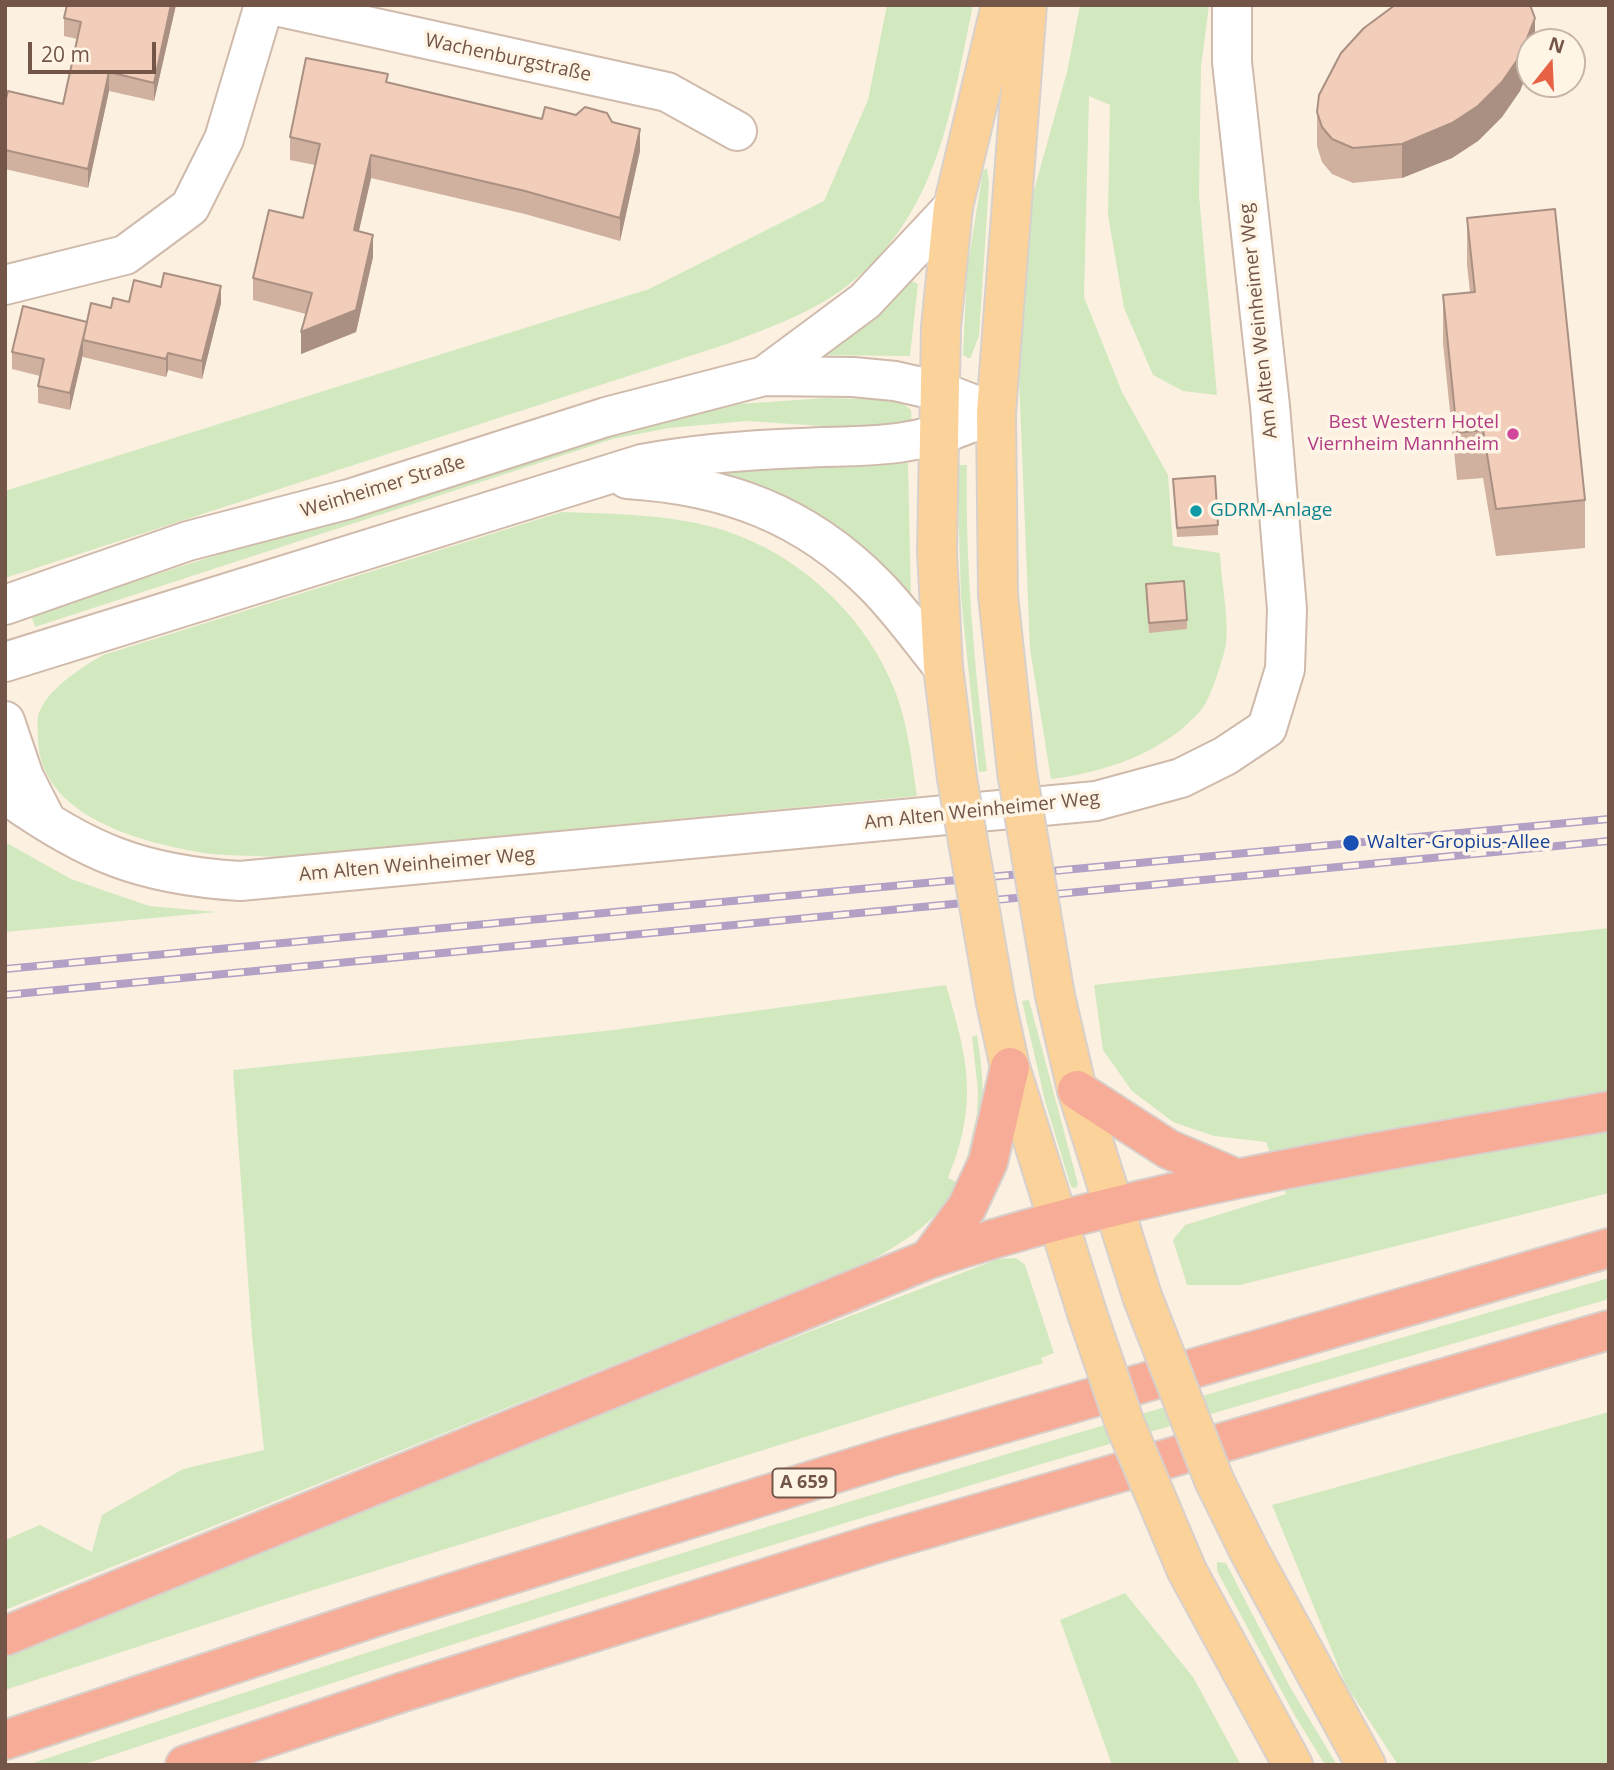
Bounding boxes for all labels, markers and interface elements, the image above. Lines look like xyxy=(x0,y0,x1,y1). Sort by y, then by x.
scale bar xyxy=(32,28,159,72)
north arrow xyxy=(1516,28,1586,98)
street label: Wachenburgstraße xyxy=(423,29,593,87)
text: N xyxy=(1545,30,1568,60)
text: 20 m xyxy=(41,40,90,68)
street label: Am Alten Weinheimer Weg xyxy=(1235,202,1283,440)
place label: Best Western Hotel Viernheim Mannheim xyxy=(1307,412,1499,456)
marker: Best Western Hotel Viernheim Mannheim xyxy=(1505,426,1521,442)
street label: Weinheimer Straße xyxy=(298,451,468,523)
place label: GDRM-Anlage xyxy=(1210,500,1333,522)
marker: GDRM-Anlage xyxy=(1188,503,1204,519)
street label: Am Alten Weinheimer Weg xyxy=(863,787,1101,835)
place label: Walter-Gropius-Allee xyxy=(1367,832,1550,854)
marker: Walter-Gropius-Allee xyxy=(1341,833,1361,853)
street label: Am Alten Weinheimer Weg xyxy=(298,843,536,887)
road number: A 659 xyxy=(772,1468,836,1498)

